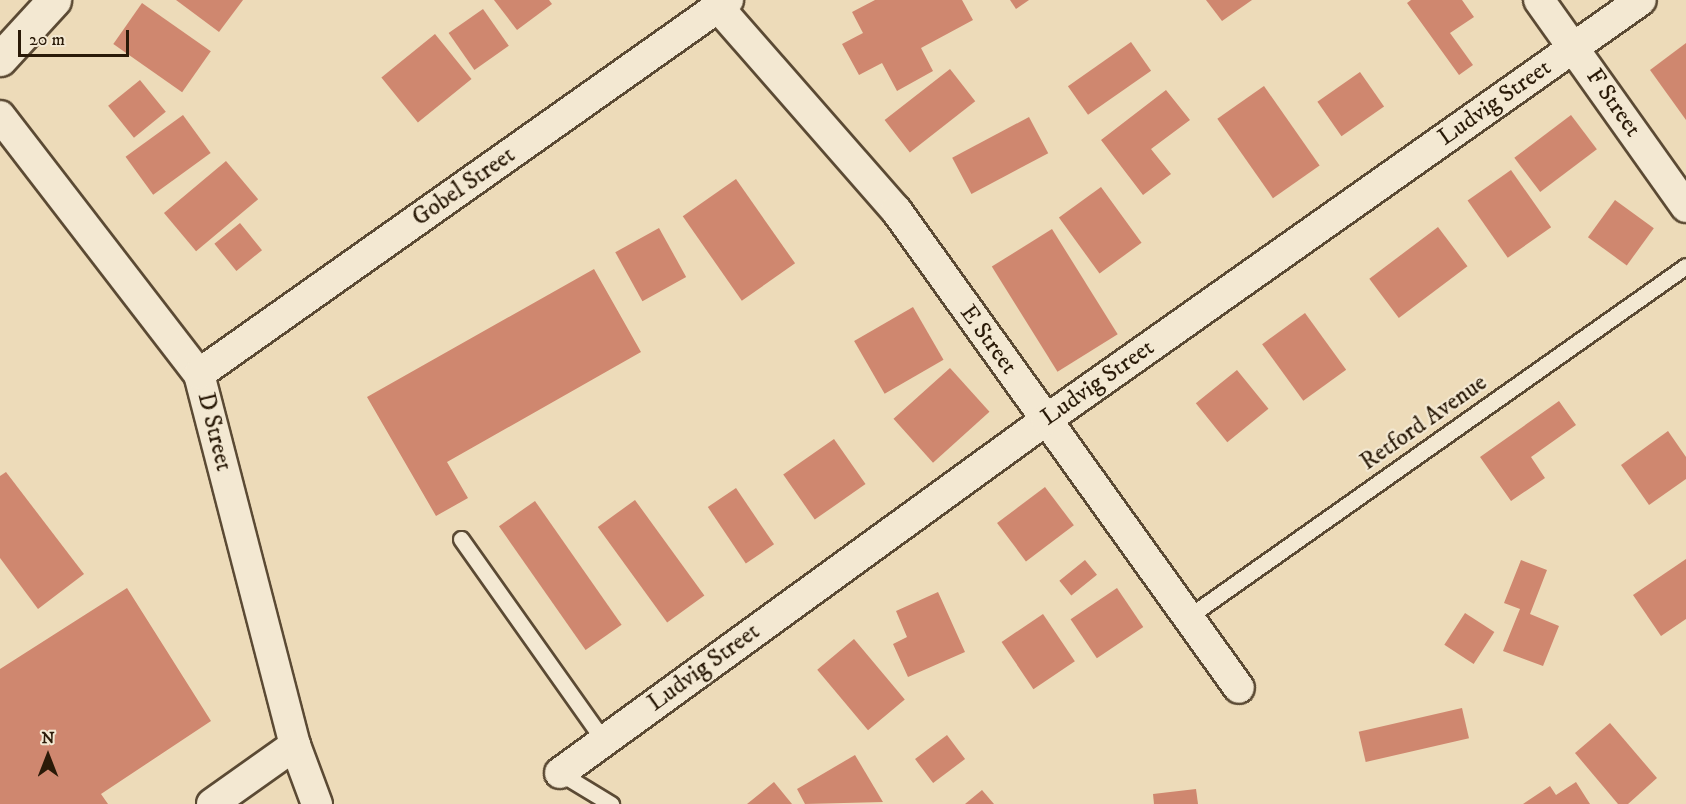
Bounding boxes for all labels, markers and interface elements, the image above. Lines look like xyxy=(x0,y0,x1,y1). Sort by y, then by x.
scale bar xyxy=(21,18,132,56)
text: 20 m xyxy=(29,29,65,51)
street label: Ludvig Street xyxy=(1433,54,1557,152)
street label: F Street xyxy=(1579,63,1647,143)
street label: Gobel Street xyxy=(407,141,521,233)
street label: E Street xyxy=(953,300,1023,380)
street label: Ludvig Street xyxy=(1036,334,1160,432)
street label: Retford Avenue xyxy=(1355,369,1493,477)
street label: D Street xyxy=(190,390,238,474)
street label: Ludvig Street xyxy=(643,618,765,718)
north arrow xyxy=(18,726,78,786)
text: N xyxy=(41,728,55,748)

